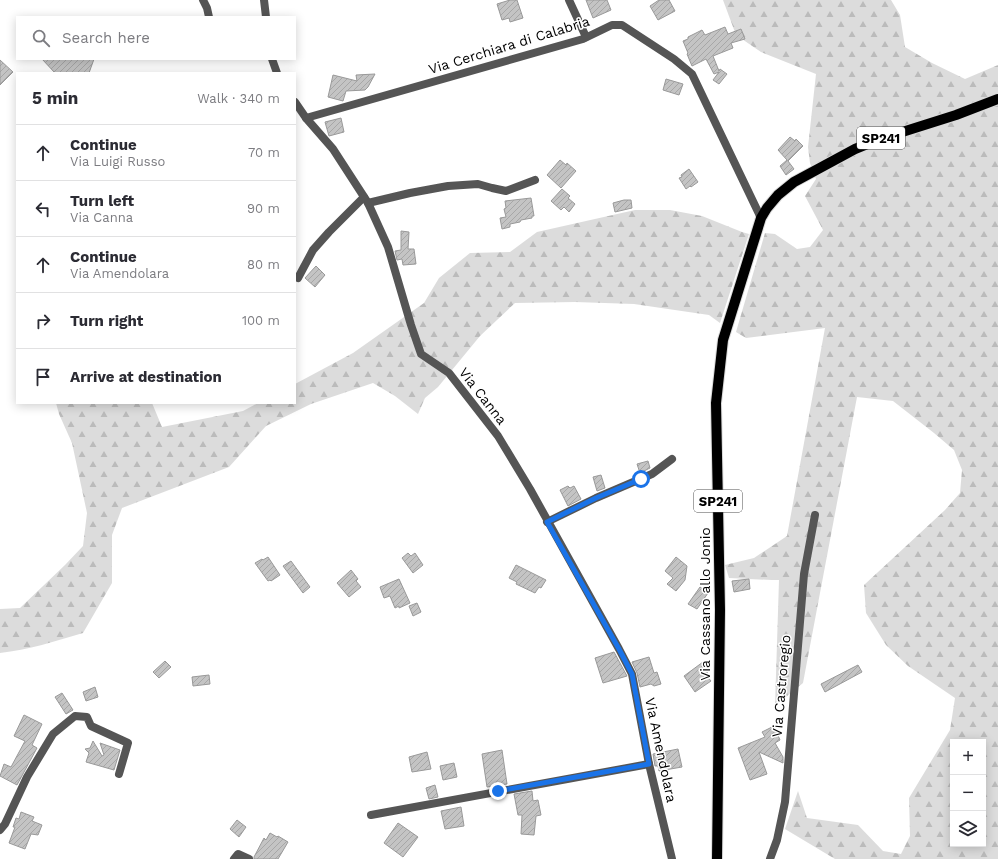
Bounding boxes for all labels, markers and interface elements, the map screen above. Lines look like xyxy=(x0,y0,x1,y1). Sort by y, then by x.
street label: Via Cerchiara di Calabria xyxy=(427,13,592,77)
search box xyxy=(16,16,296,60)
icon: search xyxy=(30,27,52,49)
text: Search here xyxy=(62,29,150,47)
text: 5 min xyxy=(32,88,78,108)
text: Walk · 340 m xyxy=(197,91,280,106)
road number: SP241 xyxy=(857,127,905,149)
text: Continue xyxy=(70,136,137,154)
icon: ahead xyxy=(32,142,54,164)
text: 70 m xyxy=(248,145,280,160)
text: Via Luigi Russo xyxy=(70,154,165,169)
text: Turn left xyxy=(70,192,134,210)
icon: left xyxy=(32,198,54,220)
text: 90 m xyxy=(247,201,280,216)
text: Via Canna xyxy=(70,210,133,225)
text: Continue xyxy=(70,248,137,266)
icon: ahead xyxy=(32,254,54,276)
text: 80 m xyxy=(247,257,280,272)
text: Via Amendolara xyxy=(70,266,169,281)
icon: right xyxy=(32,310,54,332)
text: Turn right xyxy=(70,312,143,330)
text: 100 m xyxy=(242,313,280,328)
street label: Via Canna xyxy=(456,364,510,428)
icon: arrive xyxy=(32,366,54,388)
text: Arrive at destination xyxy=(70,368,222,386)
route start xyxy=(632,470,650,488)
road number: SP241 xyxy=(694,490,742,512)
street label: Via Cassano allo Jonio xyxy=(697,527,713,681)
street label: Via Castroregio xyxy=(769,634,793,738)
street label: Via Amendolara xyxy=(642,696,680,804)
map controls xyxy=(950,739,986,847)
button: + xyxy=(950,739,986,775)
button: − xyxy=(950,775,986,811)
route end xyxy=(489,782,507,800)
button: layers xyxy=(950,811,986,847)

